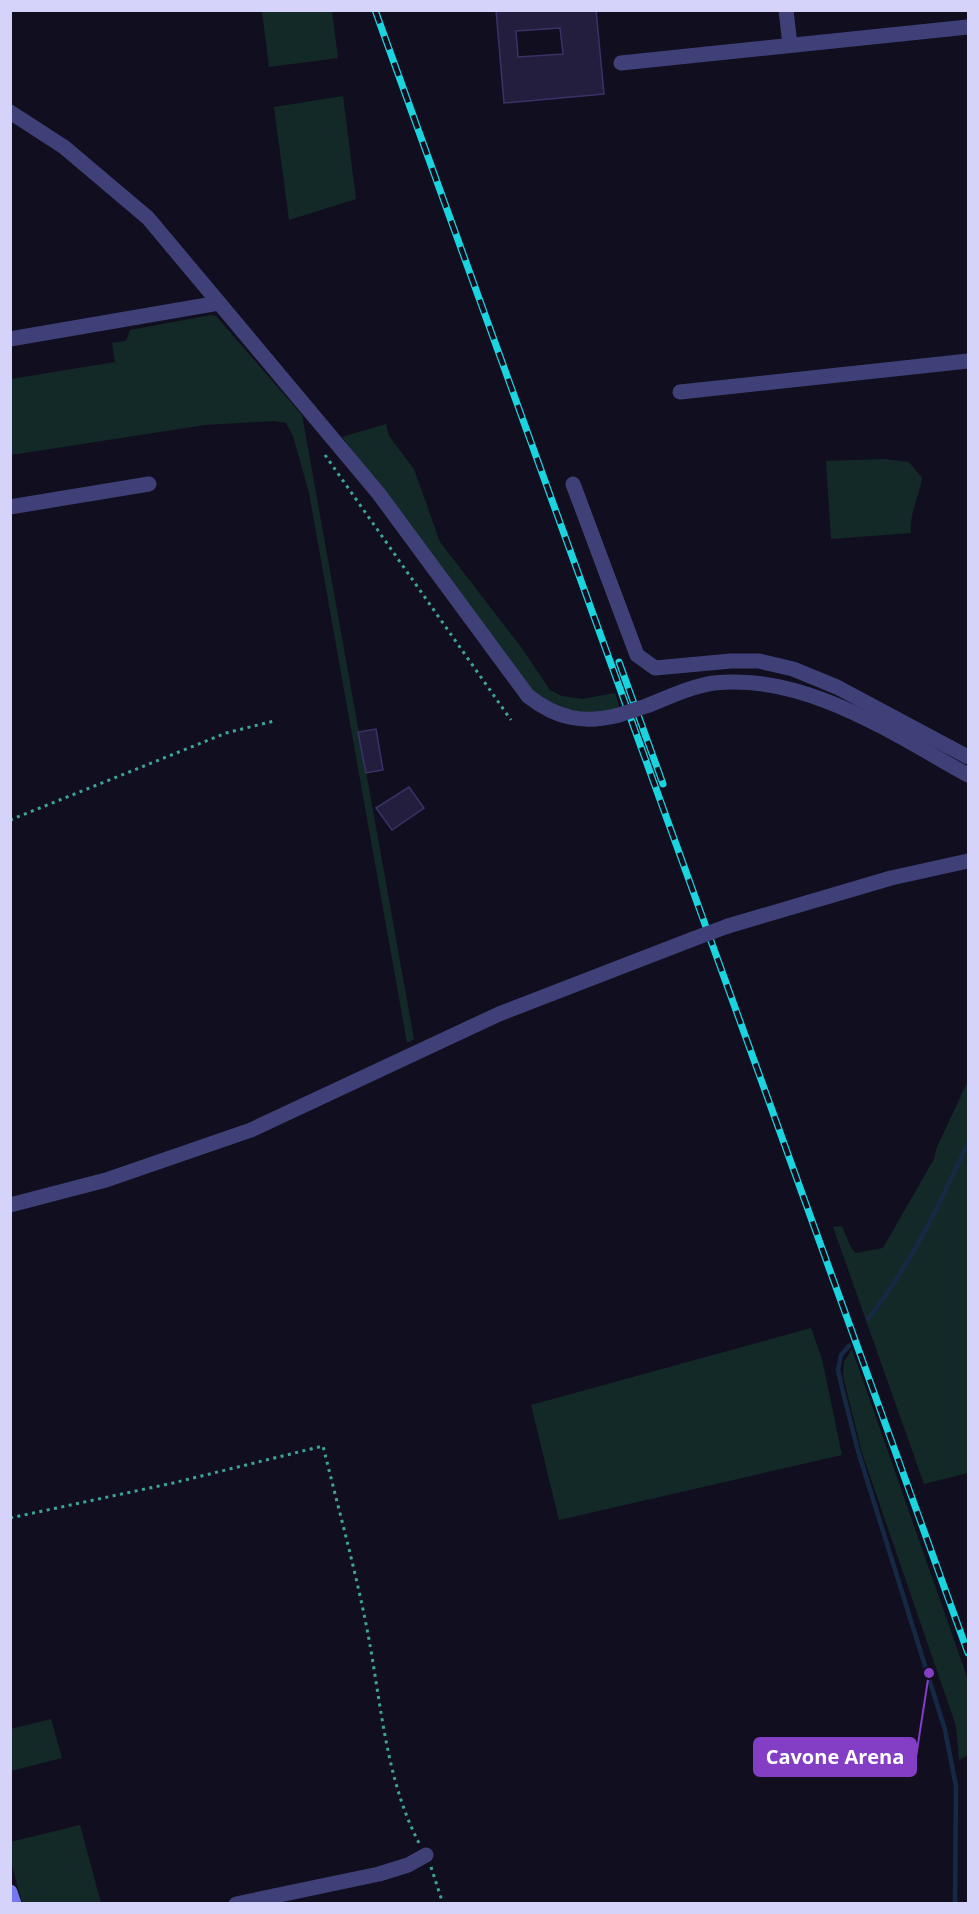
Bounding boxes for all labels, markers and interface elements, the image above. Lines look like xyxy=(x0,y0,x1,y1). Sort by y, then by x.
callout: Cavone Arena xyxy=(754,1738,916,1776)
text: Cavone Arena xyxy=(766,1743,904,1770)

